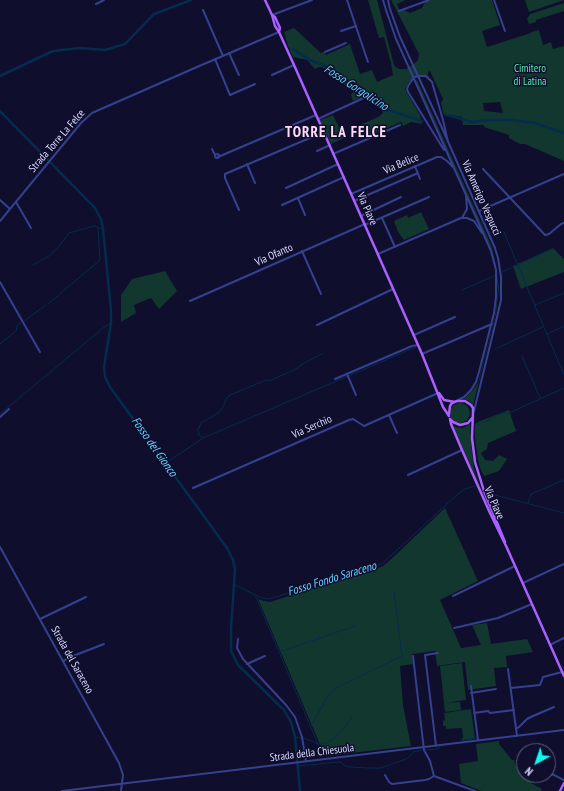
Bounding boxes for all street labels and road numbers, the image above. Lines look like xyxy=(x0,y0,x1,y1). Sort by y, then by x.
street label: Strada Torre La Felce xyxy=(26,107,88,175)
street label: Via Belice xyxy=(381,151,421,177)
street label: Via Amerigo Vespucci xyxy=(459,158,503,238)
street label: Via Piave xyxy=(354,190,380,228)
street label: Via Ofanto xyxy=(253,241,295,269)
street label: Via Serchio xyxy=(290,412,334,442)
street label: Via Piave xyxy=(481,484,507,522)
street label: Strada del Saraceno xyxy=(48,624,96,696)
street label: Strada della Chiesuola xyxy=(269,741,355,765)

